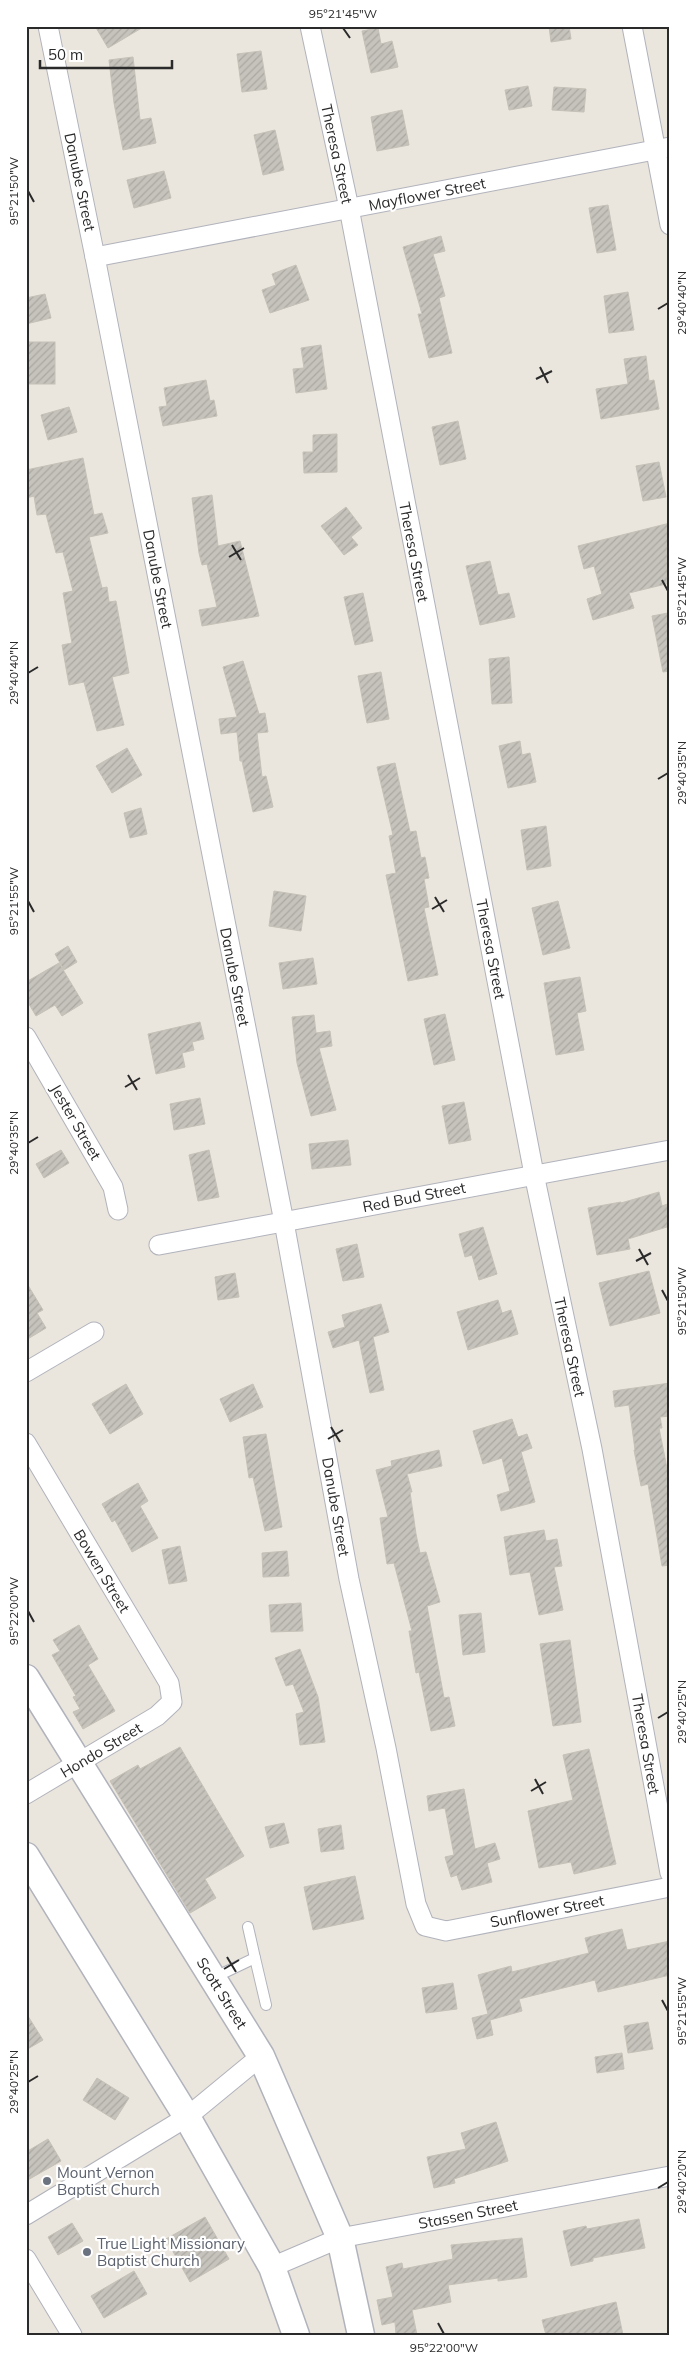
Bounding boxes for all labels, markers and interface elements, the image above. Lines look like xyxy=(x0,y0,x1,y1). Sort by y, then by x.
text: 95°21'45"W xyxy=(309,6,377,21)
scale bar xyxy=(40,38,172,70)
text: 50 m xyxy=(48,45,83,64)
street label: Theresa Street xyxy=(317,102,357,206)
street label: Danube Street xyxy=(60,131,100,233)
text: 95°21'50"W xyxy=(6,157,21,225)
street label: Mayflower Street xyxy=(367,173,487,215)
text: 29°40'40"N xyxy=(674,271,689,335)
street label: Theresa Street xyxy=(395,500,433,604)
street label: Danube Street xyxy=(139,528,177,630)
text: 95°21'45"W xyxy=(674,557,689,625)
text: 29°40'40"N xyxy=(6,641,21,705)
text: 29°40'35"N xyxy=(674,741,689,805)
text: 95°21'55"W xyxy=(6,867,21,935)
street label: Theresa Street xyxy=(472,897,510,1001)
street label: Danube Street xyxy=(216,926,254,1028)
street label: Jester Street xyxy=(47,1081,105,1163)
text: 29°40'35"N xyxy=(6,1111,21,1175)
street label: Red Bud Street xyxy=(361,1178,467,1216)
text: 95°21'50"W xyxy=(674,1267,689,1335)
street label: Theresa Street xyxy=(550,1295,590,1399)
street label: Danube Street xyxy=(318,1456,354,1558)
street label: Bowen Street xyxy=(70,1526,134,1616)
text: 95°22'00"W xyxy=(6,1577,21,1645)
text: 29°40'25"N xyxy=(674,1680,689,1744)
street label: Theresa Street xyxy=(628,1692,664,1796)
street label: Hondo Street xyxy=(57,1718,145,1782)
street label: Sunflower Street xyxy=(488,1891,606,1931)
street label: Scott Street xyxy=(193,1954,251,2032)
text: 95°21'55"W xyxy=(674,1977,689,2045)
text: 29°40'25"N xyxy=(6,2050,21,2114)
text: 29°40'20"N xyxy=(674,2150,689,2214)
place label: Mount Vernon Baptist Church xyxy=(57,2163,160,2199)
marker: Mount Vernon Baptist Church xyxy=(41,2175,53,2187)
street label: Stassen Street xyxy=(417,2195,519,2233)
place label: True Light Missionary Baptist Church xyxy=(97,2234,245,2270)
marker: True Light Missionary Baptist Church xyxy=(81,2246,93,2258)
text: 95°22'00"W xyxy=(410,2340,478,2355)

